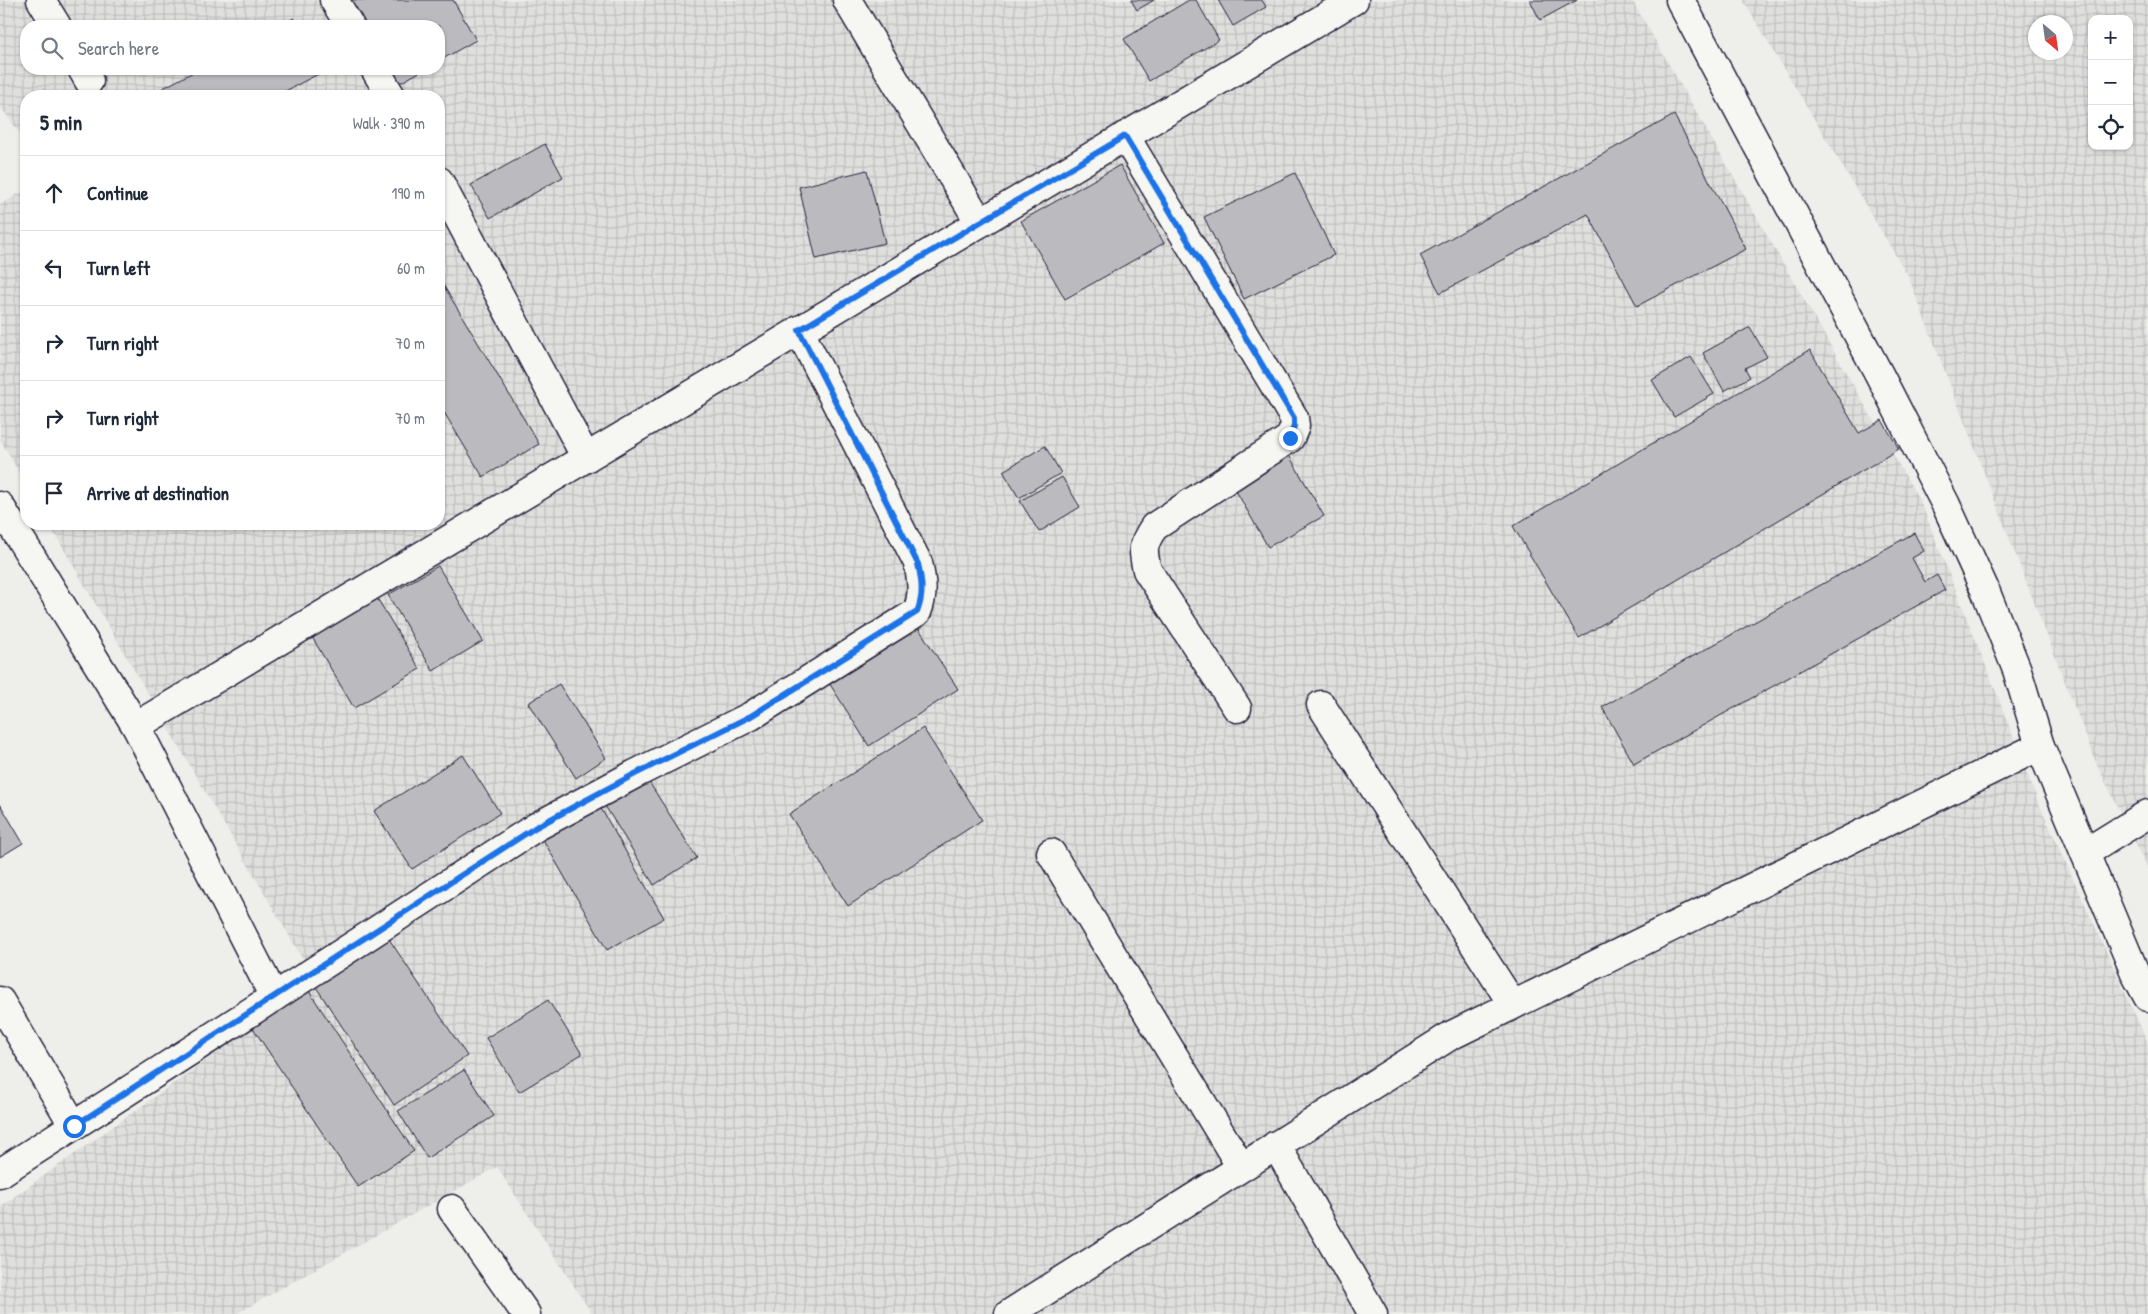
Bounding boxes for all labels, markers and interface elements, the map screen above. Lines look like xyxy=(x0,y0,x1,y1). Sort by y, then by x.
north arrow xyxy=(2028,15,2073,60)
map controls xyxy=(2088,15,2133,150)
button: + xyxy=(2088,15,2133,60)
search box xyxy=(20,20,445,75)
icon: search xyxy=(38,34,66,62)
text: Search here xyxy=(78,35,159,61)
button: − xyxy=(2088,60,2133,105)
button: locate xyxy=(2088,105,2133,150)
text: 5 min xyxy=(40,108,82,137)
text: Walk · 390 m xyxy=(353,112,425,134)
icon: ahead xyxy=(40,179,68,207)
text: Continue xyxy=(87,180,148,206)
text: 190 m xyxy=(392,182,425,204)
icon: left xyxy=(40,254,68,282)
text: Turn left xyxy=(87,255,150,281)
text: 60 m xyxy=(397,257,425,279)
icon: right xyxy=(40,329,68,357)
text: Turn right xyxy=(87,330,158,356)
text: 70 m xyxy=(395,332,425,354)
icon: right xyxy=(40,404,68,432)
text: Turn right xyxy=(87,405,158,431)
text: 70 m xyxy=(395,407,425,429)
route end xyxy=(1279,427,1302,450)
icon: arrive xyxy=(40,479,68,507)
text: Arrive at destination xyxy=(87,480,229,506)
route start xyxy=(63,1115,86,1138)

